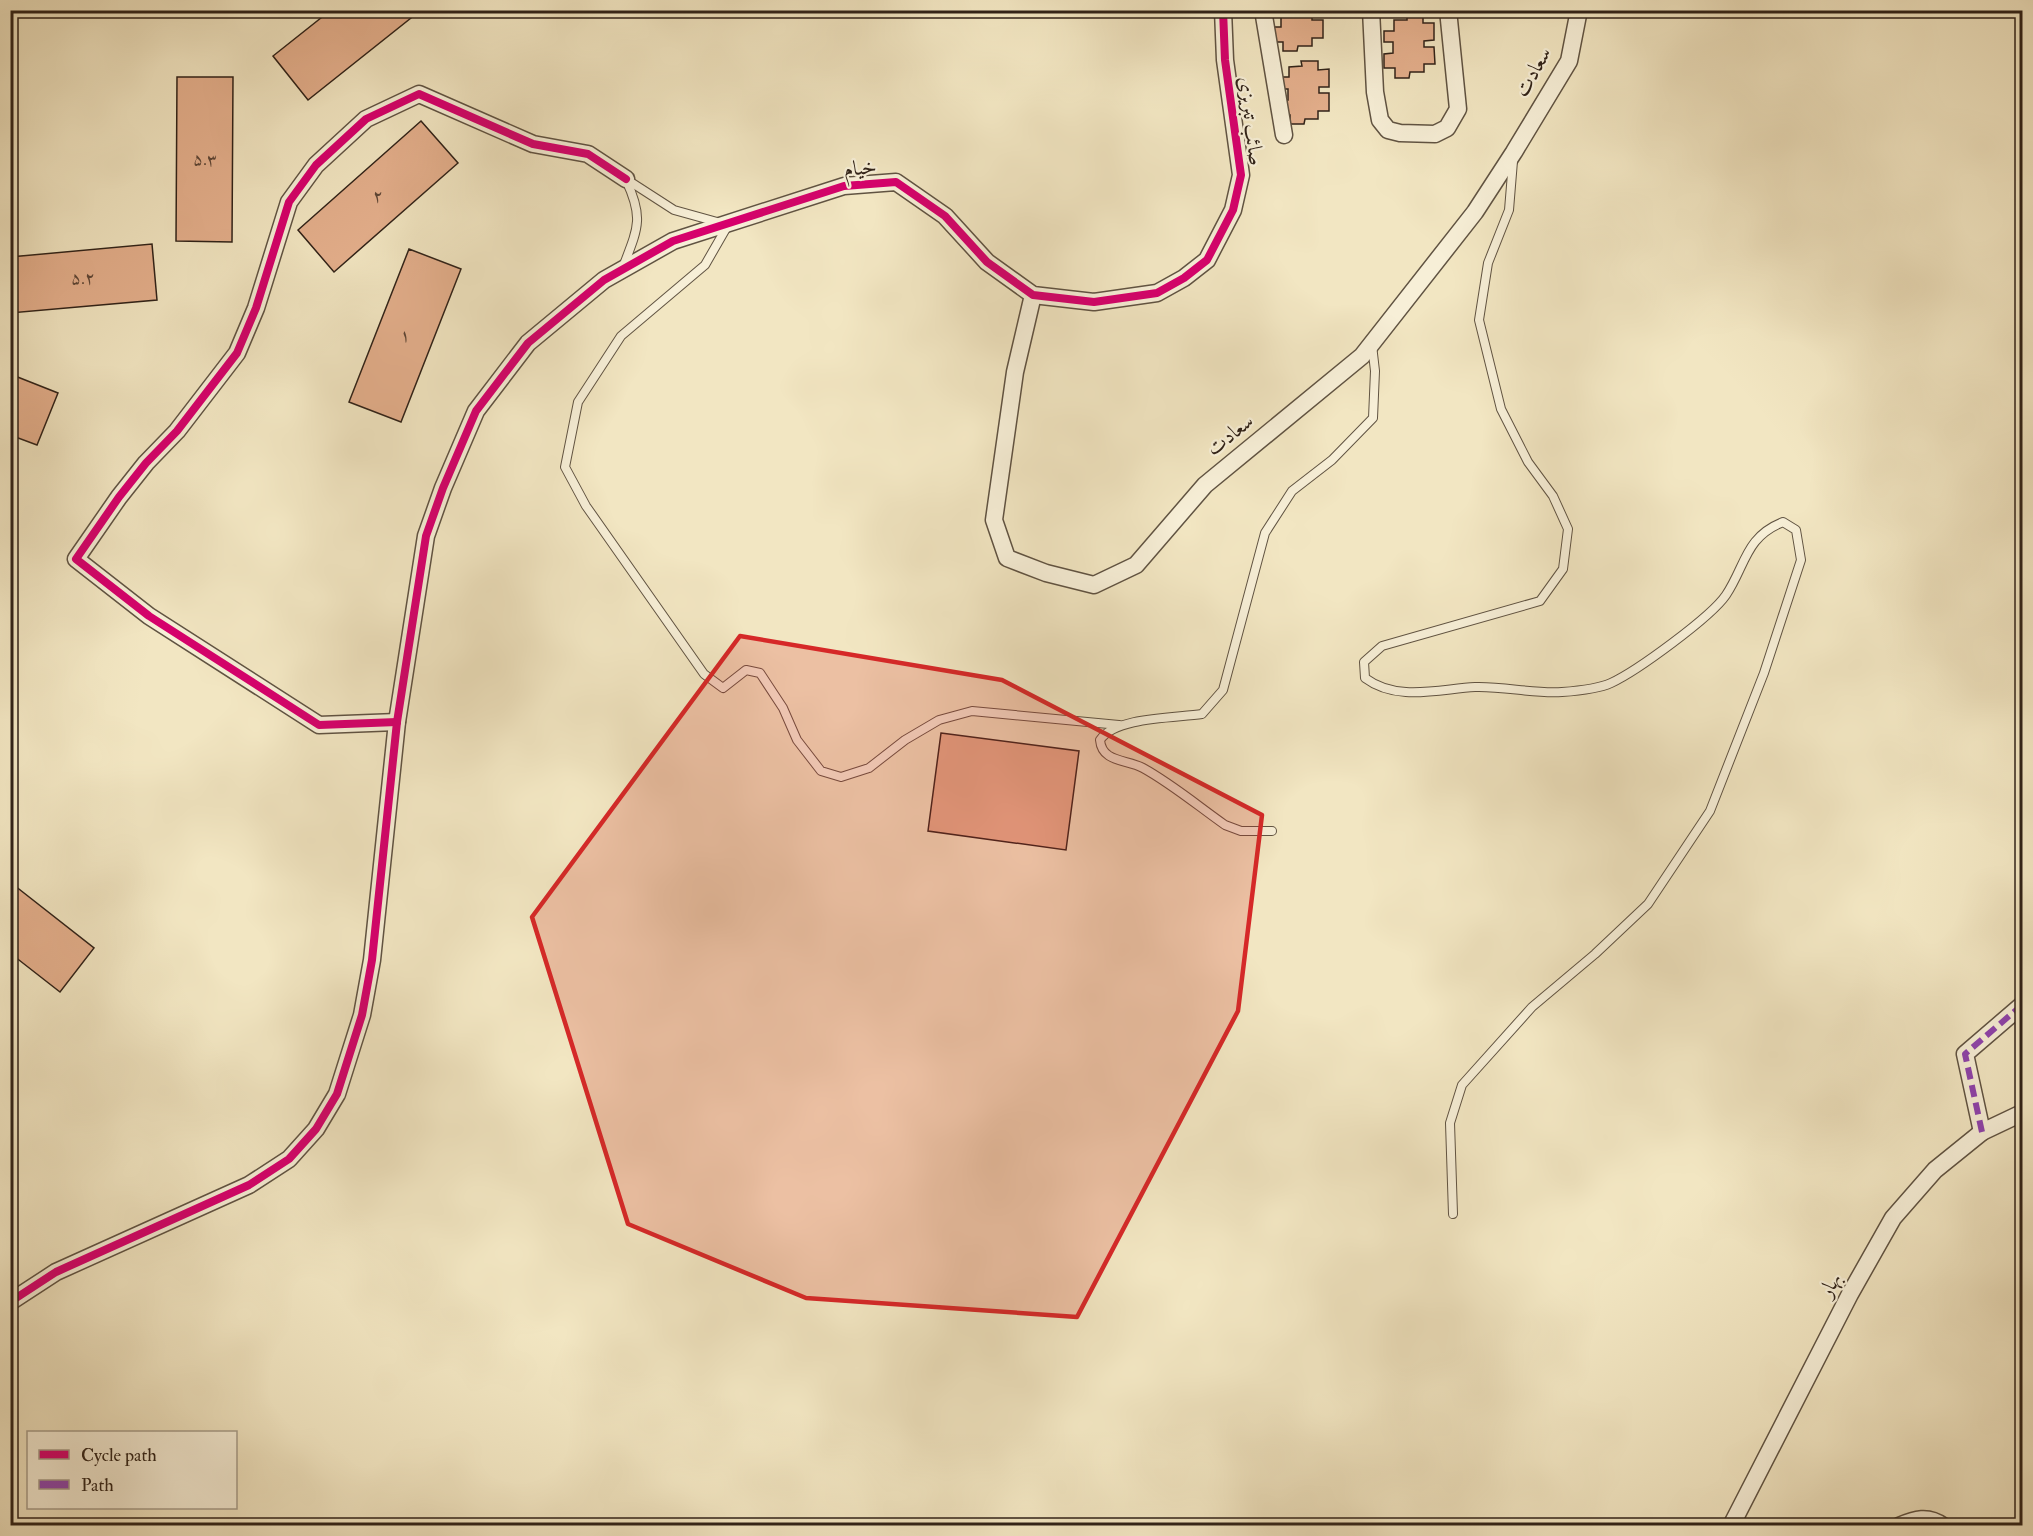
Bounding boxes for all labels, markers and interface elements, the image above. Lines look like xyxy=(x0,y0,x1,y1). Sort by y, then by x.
street label: سعادت xyxy=(1508,42,1558,102)
street label: صائب تبریزی xyxy=(1232,75,1270,167)
house number: ۵.۳ xyxy=(193,148,217,171)
street label: خیام xyxy=(842,153,878,187)
house number: ۲ xyxy=(373,185,383,208)
house number: ۵.۲ xyxy=(71,267,95,290)
house number: ۱ xyxy=(400,324,410,347)
street label: سعادت xyxy=(1201,408,1259,462)
street label: بهار xyxy=(1811,1268,1848,1304)
legend xyxy=(27,1431,237,1509)
text: Cycle path xyxy=(81,1444,157,1467)
text: Path xyxy=(81,1474,114,1497)

